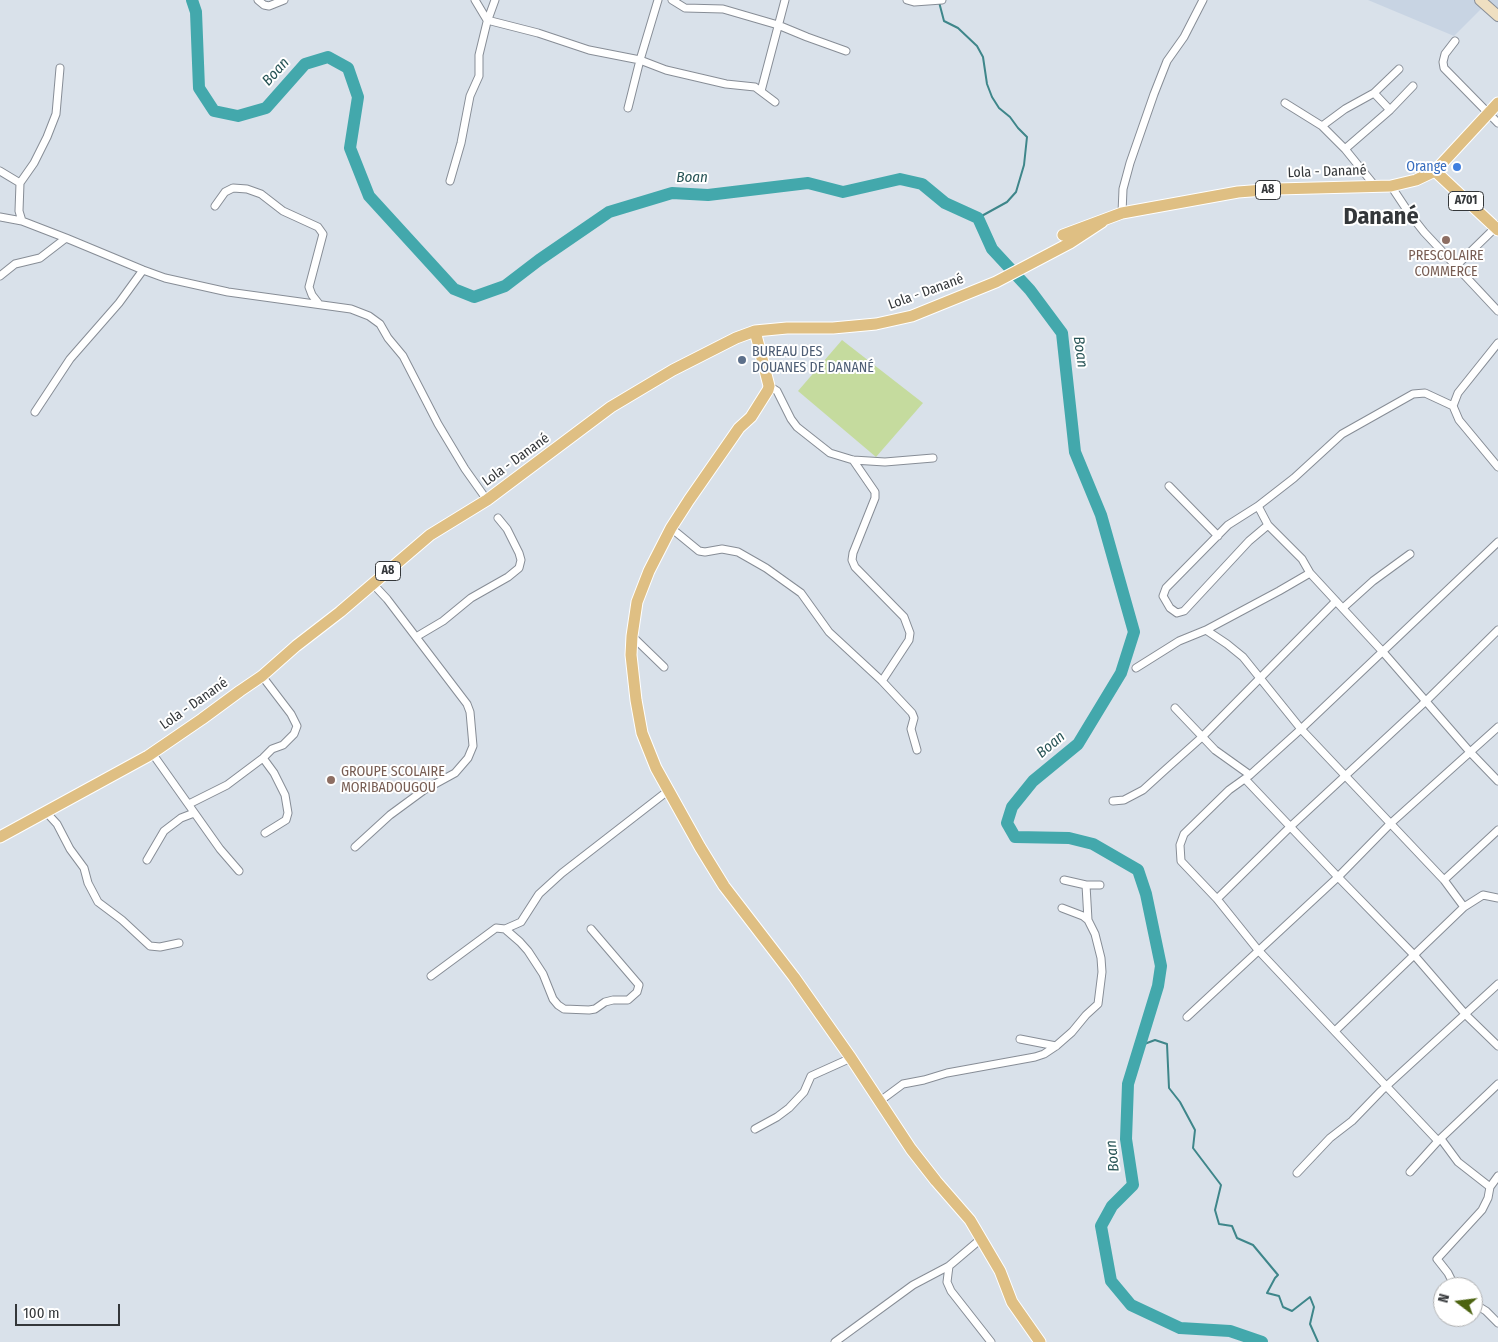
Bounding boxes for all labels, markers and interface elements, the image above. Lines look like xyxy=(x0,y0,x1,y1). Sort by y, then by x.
water label: Boan xyxy=(259,54,293,90)
place label: Orange xyxy=(1406,159,1447,175)
marker: Orange xyxy=(1451,161,1463,173)
street label: Lola - Danané xyxy=(1287,162,1367,182)
water label: Boan xyxy=(676,169,708,187)
road number: A8 xyxy=(1256,180,1280,200)
road number: A701 xyxy=(1448,192,1484,210)
district label: Danané xyxy=(1343,203,1419,231)
marker: PRESCOLAIRE COMMERCE xyxy=(1440,234,1452,246)
place label: PRESCOLAIRE COMMERCE xyxy=(1408,248,1484,280)
street label: Lola - Danané xyxy=(886,271,966,313)
water label: Boan xyxy=(1069,335,1091,369)
place label: BUREAU DES DOUANES DE DANANÉ xyxy=(752,344,874,377)
marker: BUREAU DES DOUANES DE DANANÉ xyxy=(736,354,748,366)
street label: Lola - Danané xyxy=(479,430,553,490)
road number: A8 xyxy=(376,562,400,580)
street label: Lola - Danané xyxy=(157,674,231,734)
water label: Boan xyxy=(1033,728,1069,762)
place label: GROUPE SCOLAIRE MORIBADOUGOU xyxy=(341,764,445,796)
marker: GROUPE SCOLAIRE MORIBADOUGOU xyxy=(325,774,337,786)
water label: Boan xyxy=(1102,1139,1124,1173)
north arrow xyxy=(1433,1277,1483,1327)
text: N xyxy=(1435,1292,1453,1305)
scale bar xyxy=(18,1294,122,1326)
text: 100 m xyxy=(23,1304,60,1322)

